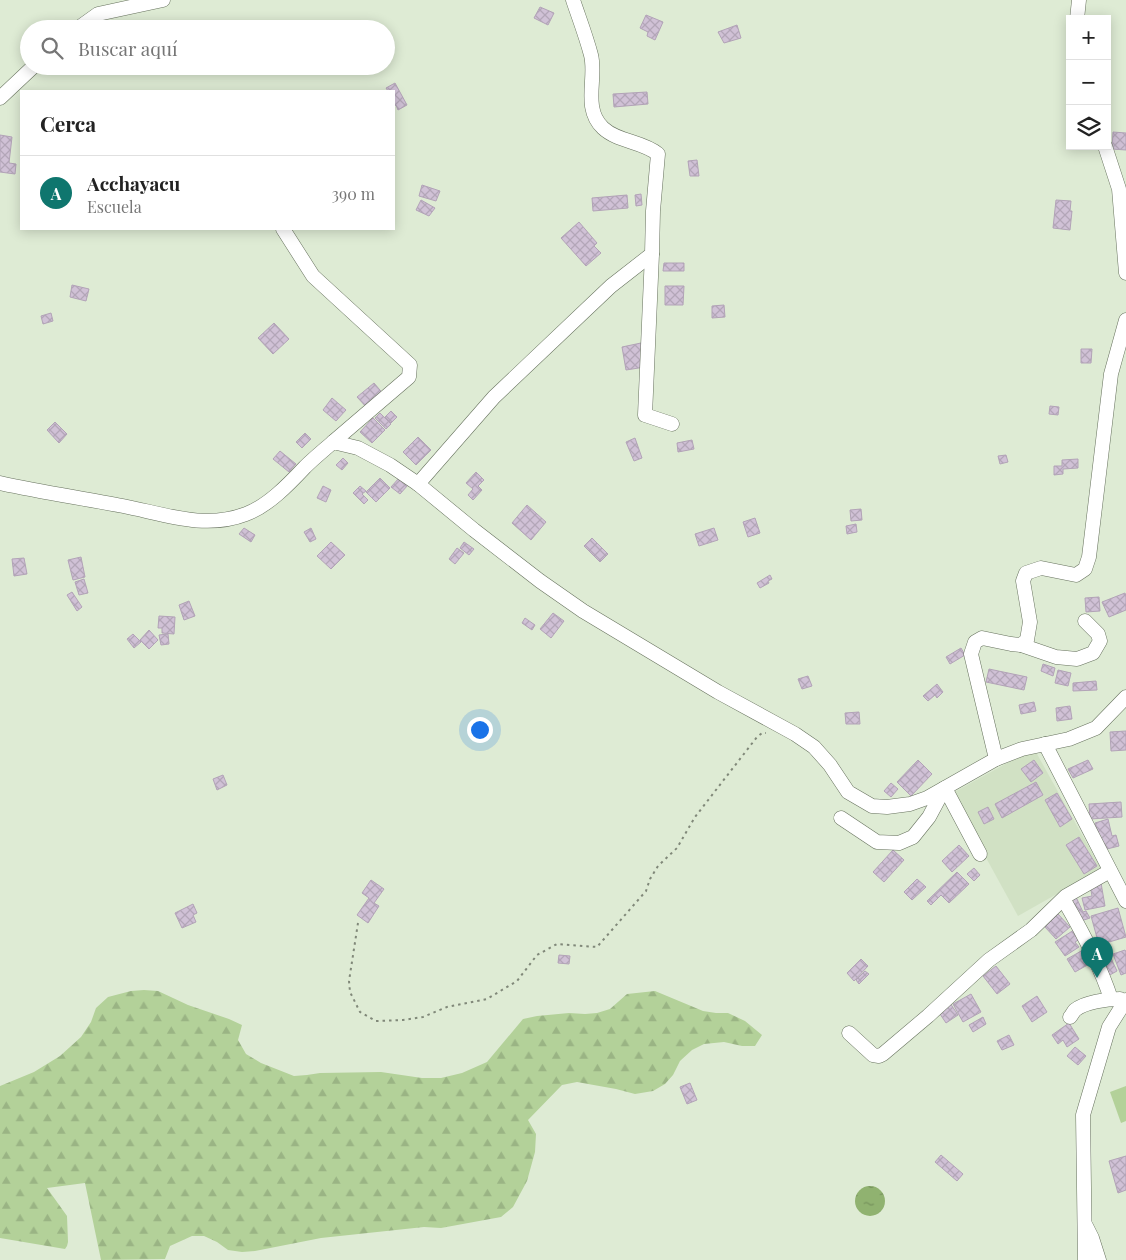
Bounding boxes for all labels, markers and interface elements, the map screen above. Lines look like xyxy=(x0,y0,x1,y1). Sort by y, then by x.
map controls xyxy=(1066,15,1111,150)
button: + xyxy=(1066,15,1111,60)
search box xyxy=(20,20,395,75)
icon: search xyxy=(38,34,66,62)
text: Buscar aquí xyxy=(78,35,178,61)
button: − xyxy=(1066,60,1111,105)
button: layers xyxy=(1066,105,1111,150)
text: Cerca xyxy=(40,109,96,137)
text: Acchayacu xyxy=(87,170,180,196)
text: A xyxy=(51,183,61,204)
text: 390 m xyxy=(332,183,375,204)
text: Escuela xyxy=(87,196,142,217)
your location xyxy=(467,717,493,743)
pin: A xyxy=(1081,937,1113,978)

